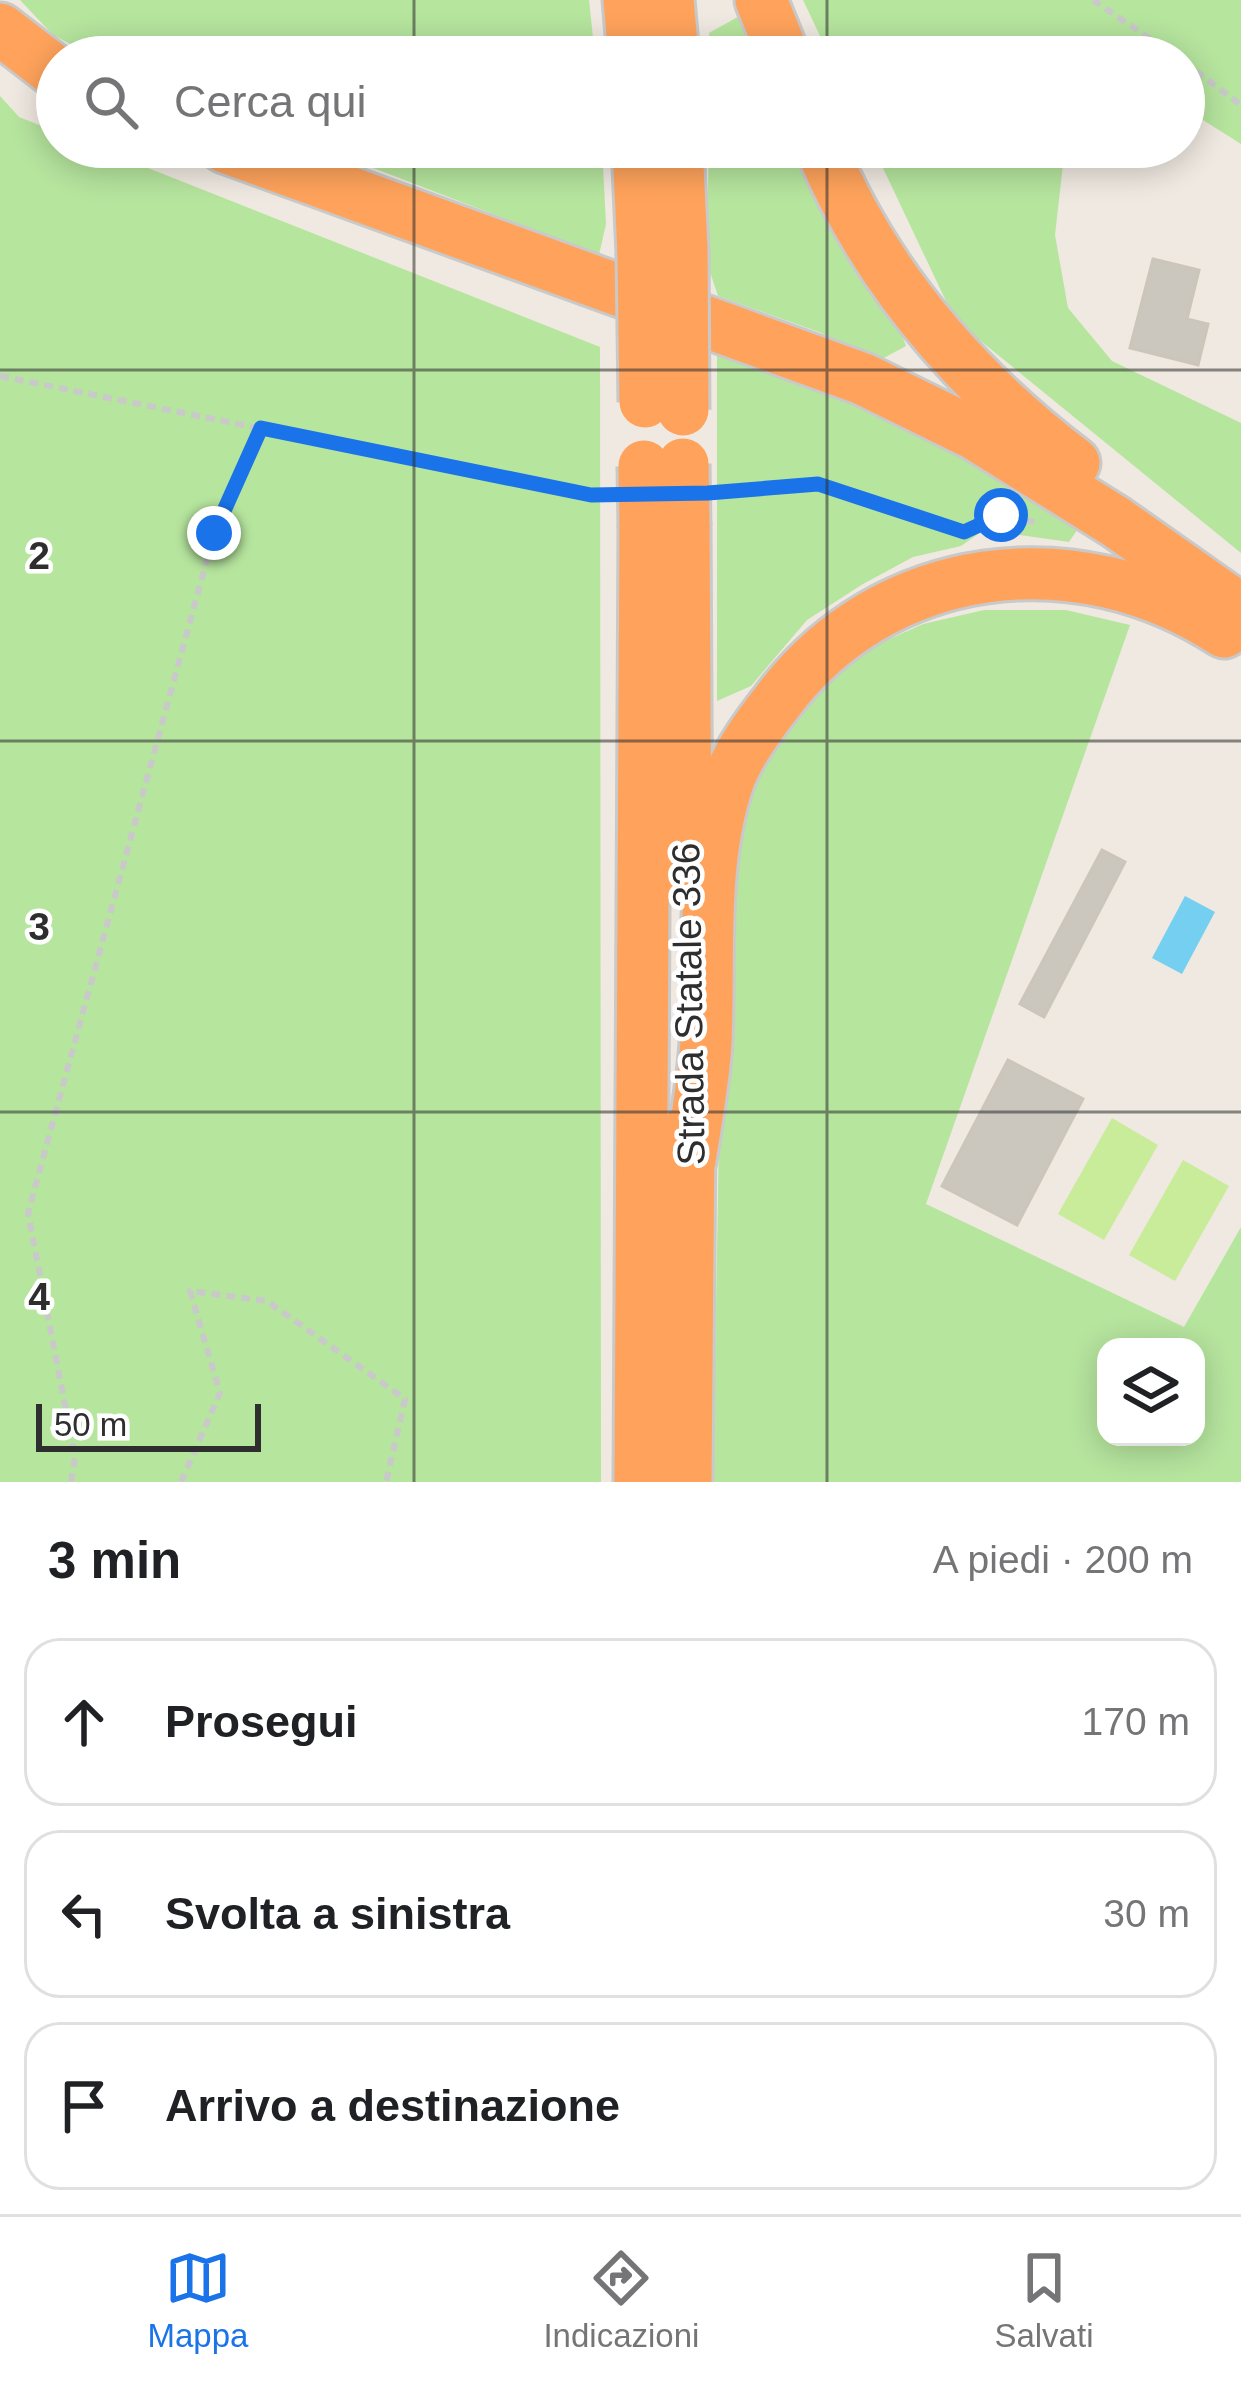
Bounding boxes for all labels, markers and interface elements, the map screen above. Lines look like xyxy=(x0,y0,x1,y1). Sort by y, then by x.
search box xyxy=(36,36,1205,168)
icon: search xyxy=(78,69,144,135)
text: Cerca qui xyxy=(174,76,367,127)
route start xyxy=(974,488,1028,542)
route end xyxy=(187,506,241,560)
text: 2 xyxy=(28,534,50,577)
street label: Strada Statale 336 xyxy=(664,842,713,1166)
text: 3 xyxy=(28,905,50,948)
text: 4 xyxy=(28,1275,50,1318)
map controls xyxy=(1097,1338,1205,1446)
button: layers xyxy=(1097,1338,1205,1446)
scale bar xyxy=(36,1398,261,1451)
text: 50 m xyxy=(54,1406,127,1443)
text: 3 min xyxy=(48,1532,181,1589)
text: A piedi · 200 m xyxy=(933,1538,1193,1581)
icon: ahead xyxy=(51,1689,117,1755)
text: Prosegui xyxy=(165,1696,358,1747)
text: 170 m xyxy=(1082,1700,1190,1743)
icon: left xyxy=(51,1881,117,1947)
text: Svolta a sinistra xyxy=(165,1888,510,1939)
text: 30 m xyxy=(1103,1892,1190,1935)
icon: arrive xyxy=(51,2073,117,2139)
text: Arrivo a destinazione xyxy=(165,2080,620,2131)
tab: Mappa xyxy=(148,2245,248,2355)
tab: Indicazioni xyxy=(543,2245,699,2355)
tab: Salvati xyxy=(994,2245,1093,2355)

